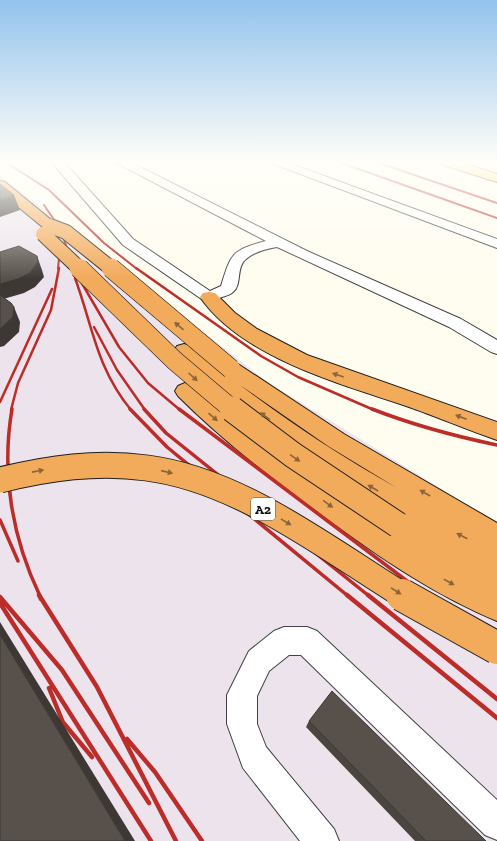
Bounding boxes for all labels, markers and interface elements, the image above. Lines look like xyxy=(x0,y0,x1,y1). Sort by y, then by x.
one-way arrow xyxy=(174,321,184,330)
one-way arrow xyxy=(331,371,343,377)
one-way arrow xyxy=(188,372,198,382)
one-way arrow xyxy=(260,411,271,420)
one-way arrow xyxy=(208,413,218,422)
one-way arrow xyxy=(454,414,466,420)
one-way arrow xyxy=(289,454,300,462)
one-way arrow xyxy=(32,468,44,474)
one-way arrow xyxy=(161,469,173,475)
one-way arrow xyxy=(367,484,379,491)
one-way arrow xyxy=(419,489,431,496)
road number: A2 xyxy=(251,498,275,520)
one-way arrow xyxy=(322,500,333,508)
one-way arrow xyxy=(280,519,292,526)
one-way arrow xyxy=(456,533,468,540)
one-way arrow xyxy=(443,579,455,585)
one-way arrow xyxy=(391,587,401,595)

